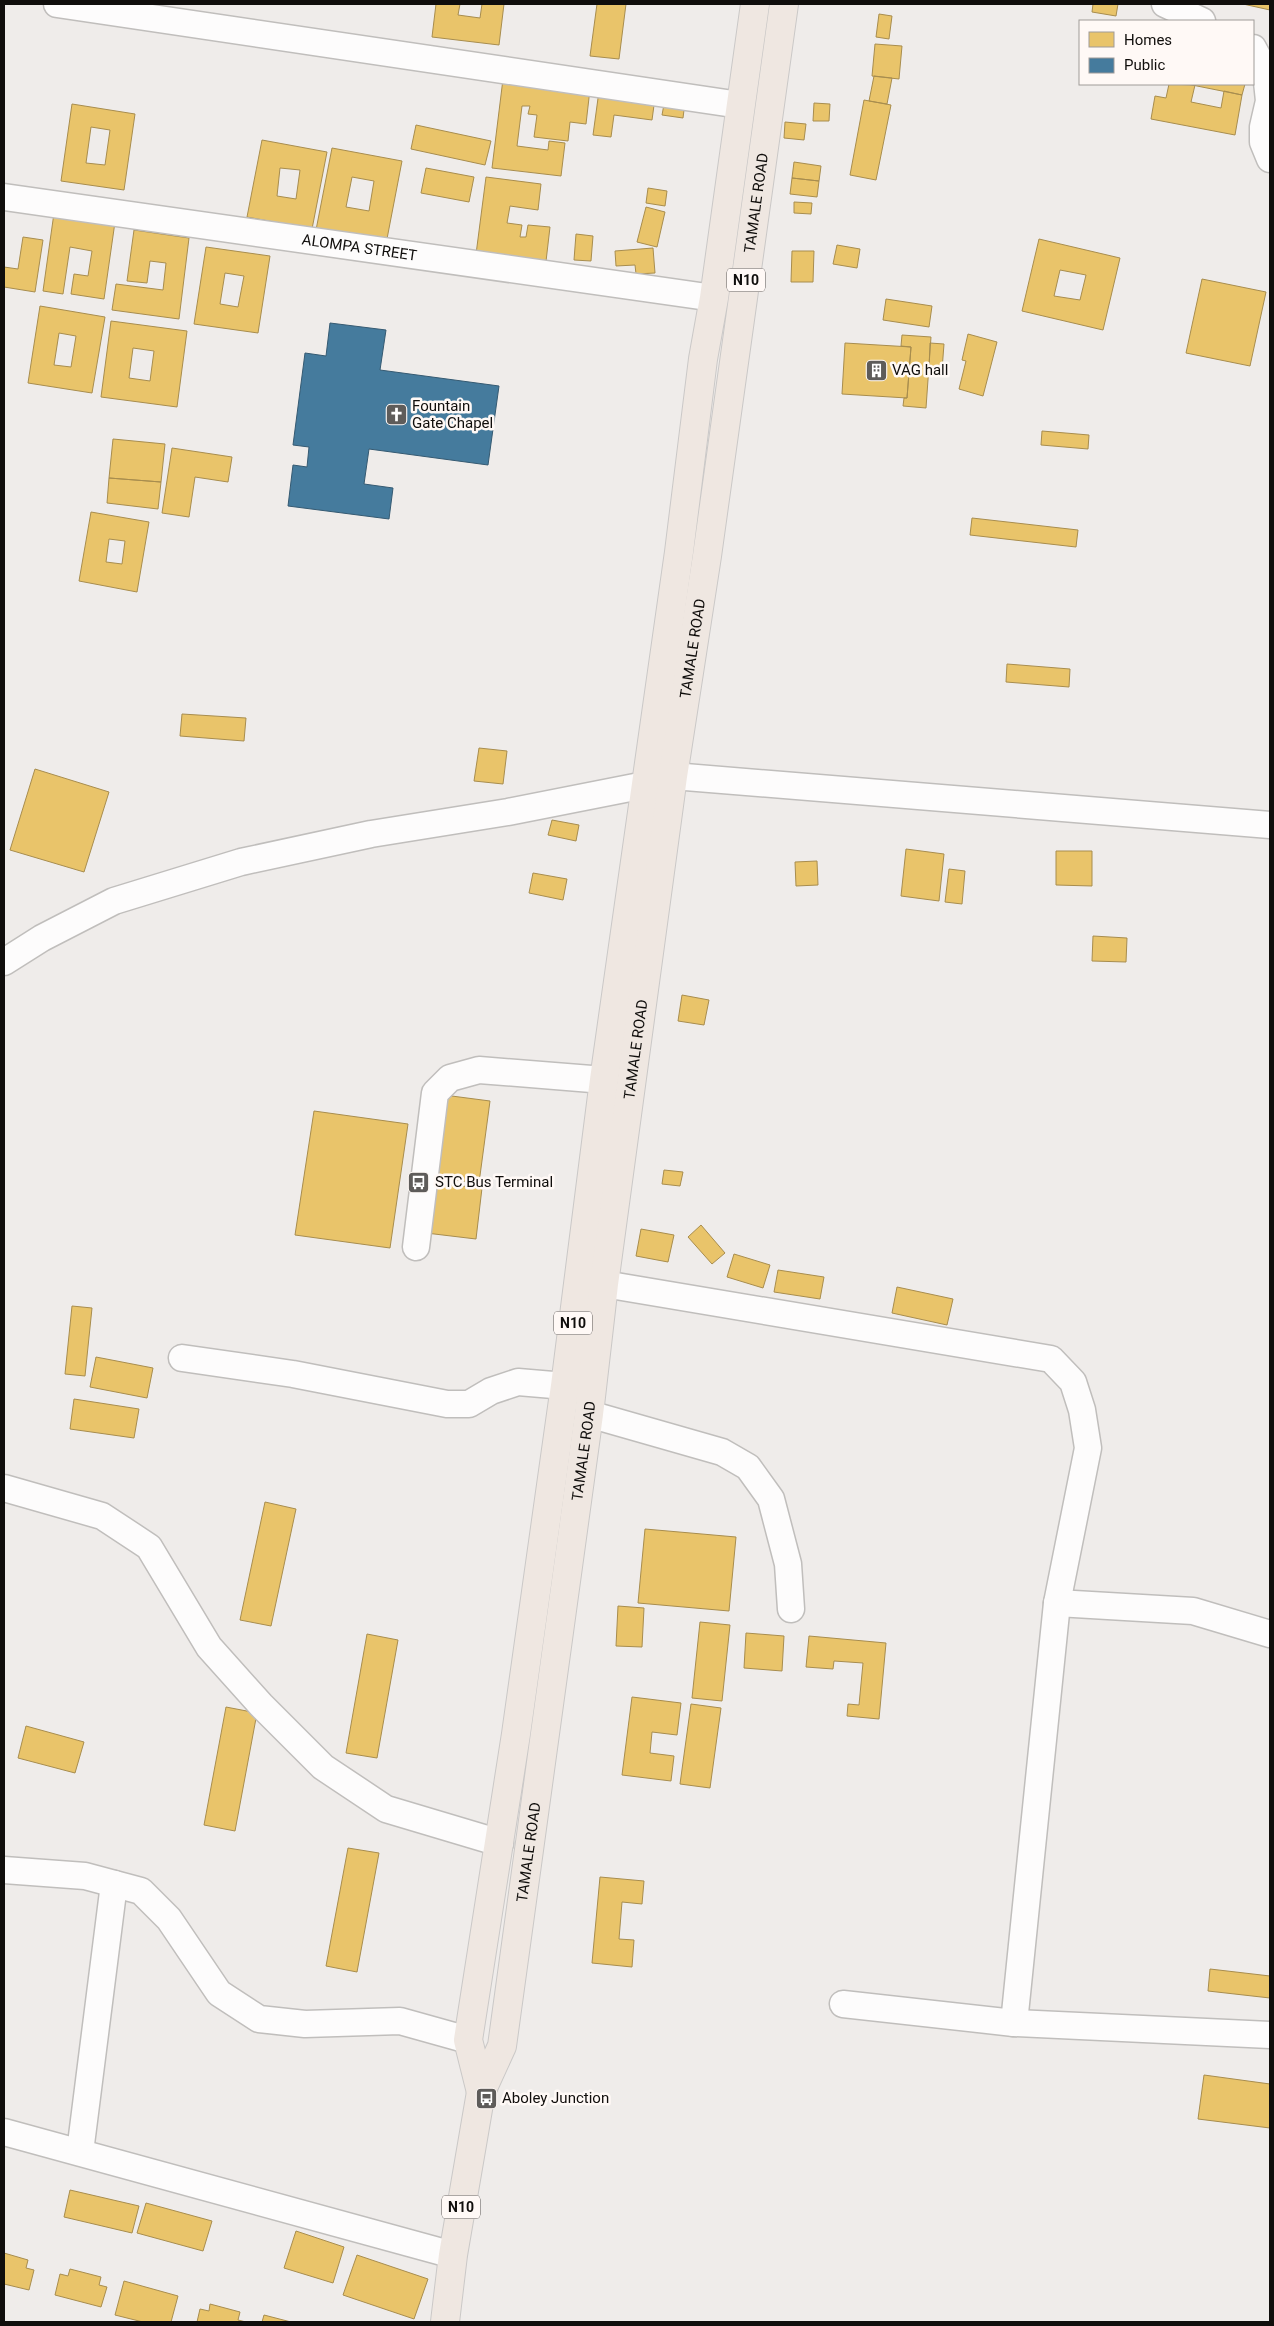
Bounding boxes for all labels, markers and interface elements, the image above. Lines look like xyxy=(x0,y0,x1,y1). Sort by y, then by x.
legend xyxy=(1079,20,1254,85)
text: Homes xyxy=(1124,31,1172,49)
text: Public xyxy=(1124,56,1165,74)
street label: TAMALE ROAD xyxy=(740,152,772,254)
street label: ALOMPA STREET xyxy=(301,230,418,265)
road number: N10 xyxy=(727,268,765,292)
building icon: VAG hall xyxy=(864,358,888,382)
place label: VAG hall xyxy=(892,361,948,379)
place label: Fountain Gate Chapel xyxy=(412,397,493,432)
church icon: Fountain Gate Chapel xyxy=(384,403,408,427)
street label: TAMALE ROAD xyxy=(676,597,709,700)
street label: TAMALE ROAD xyxy=(620,998,652,1100)
bus stop icon: STC Bus Terminal xyxy=(407,1170,431,1194)
place label: STC Bus Terminal xyxy=(435,1173,553,1191)
road number: N10 xyxy=(554,1312,592,1335)
street label: TAMALE ROAD xyxy=(568,1400,599,1502)
street label: TAMALE ROAD xyxy=(513,1801,544,1903)
bus stop icon: Aboley Junction xyxy=(474,2086,498,2110)
place label: Aboley Junction xyxy=(502,2089,609,2107)
road number: N10 xyxy=(442,2196,480,2218)

